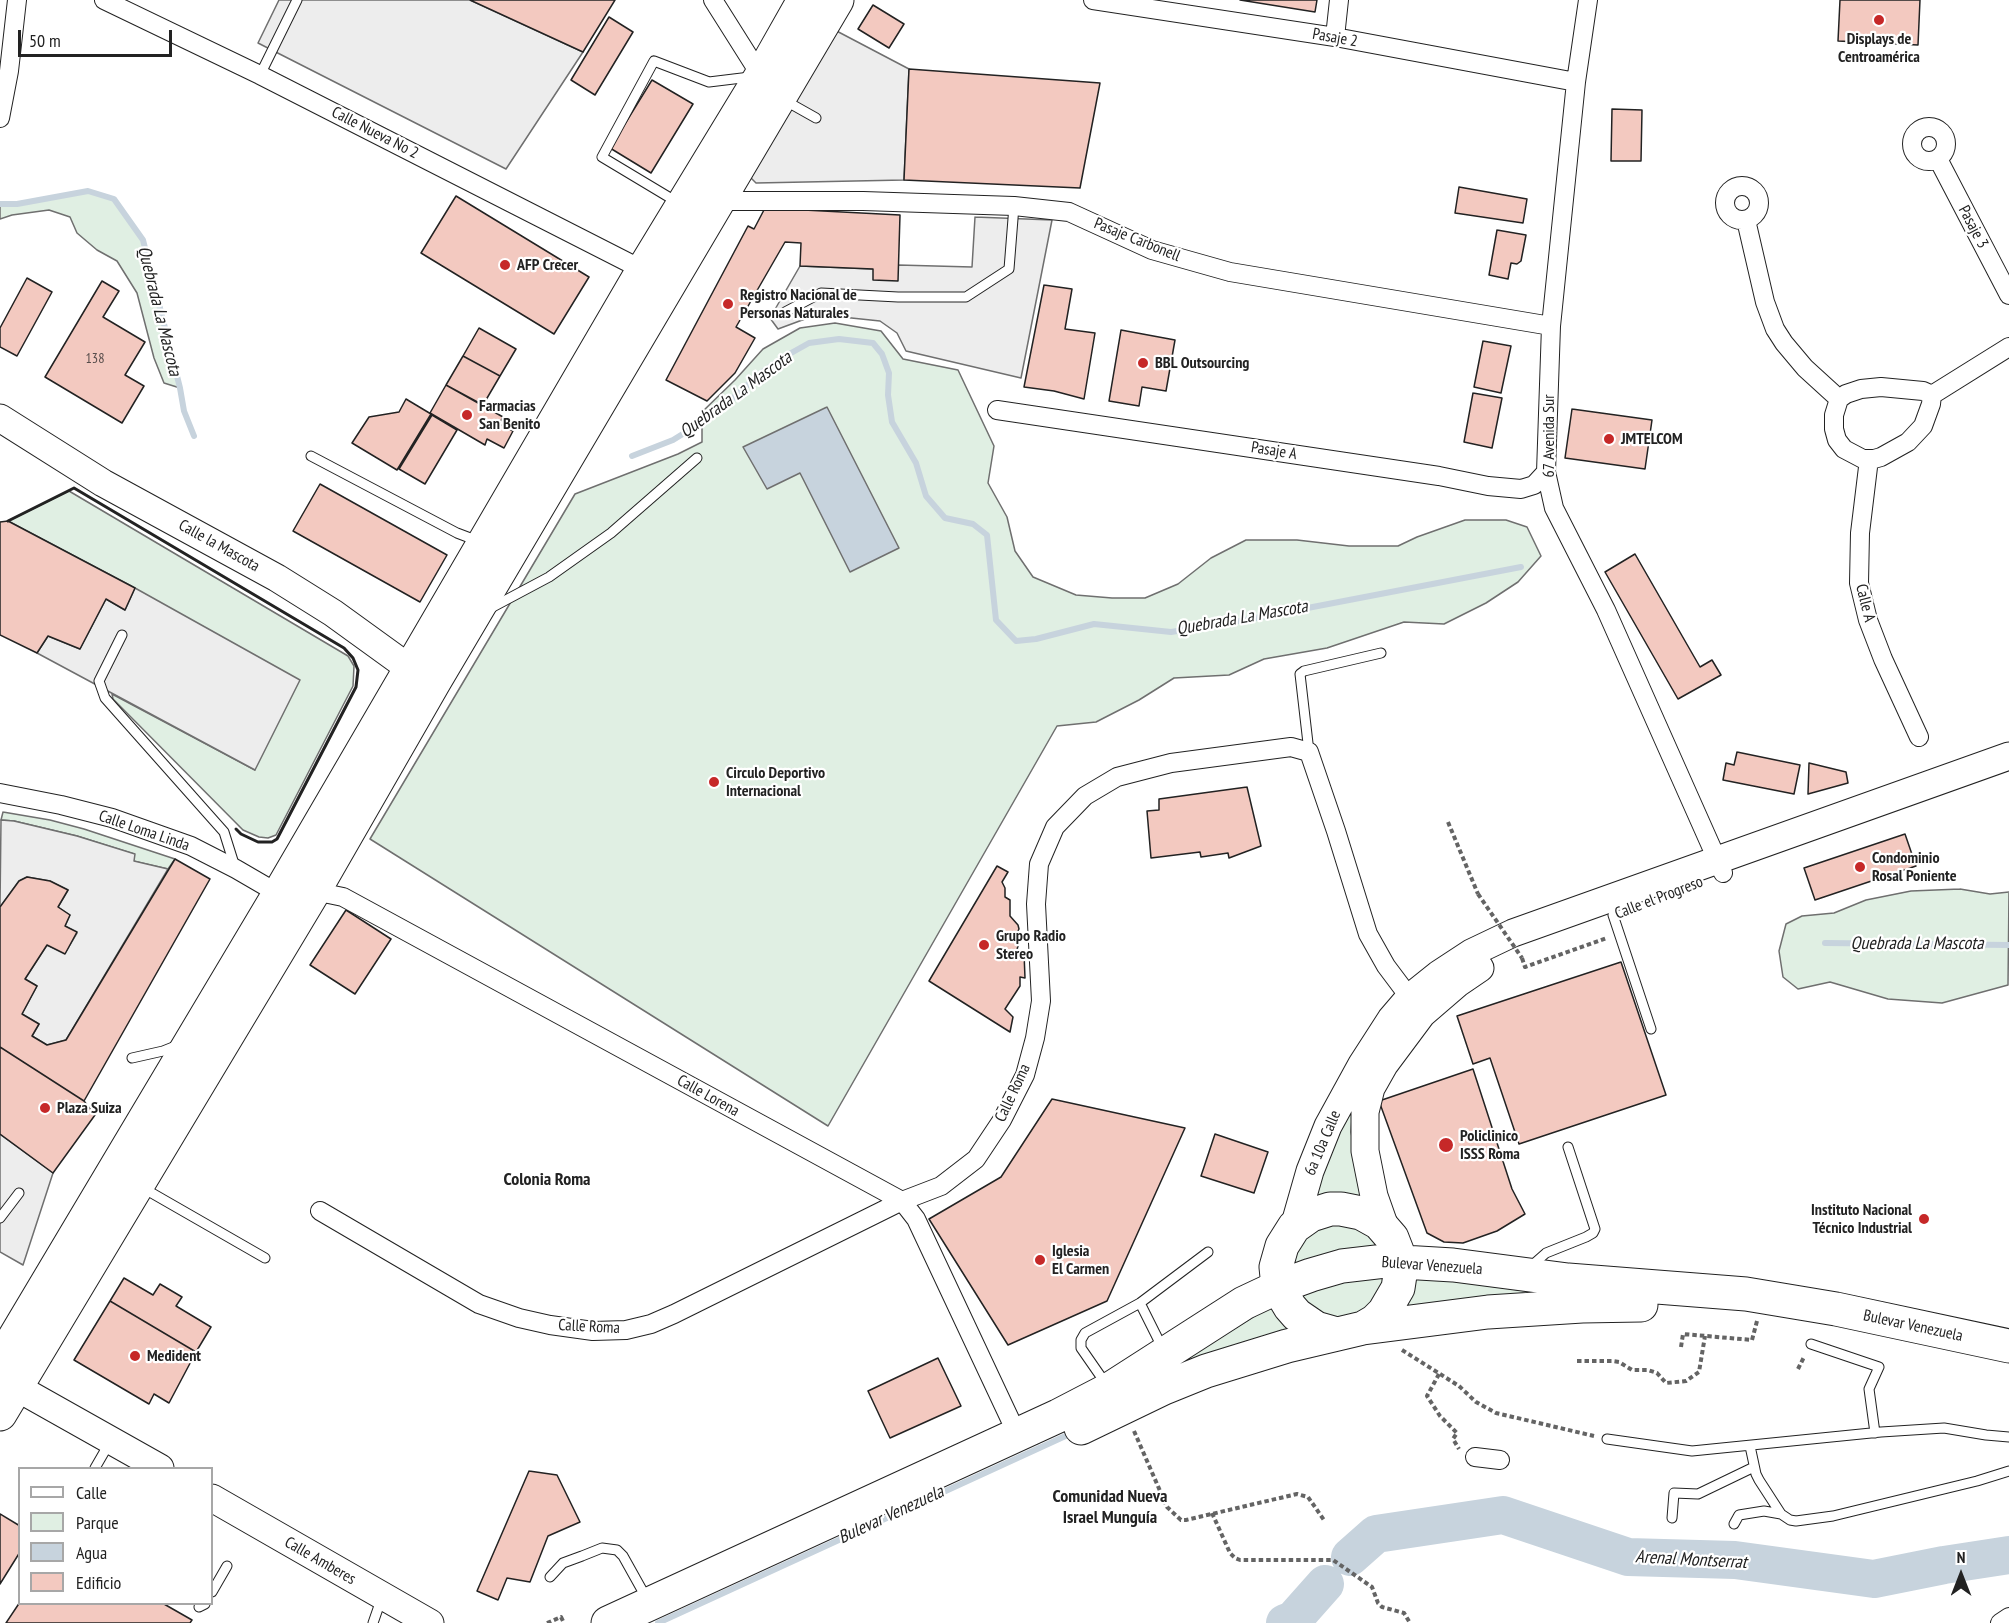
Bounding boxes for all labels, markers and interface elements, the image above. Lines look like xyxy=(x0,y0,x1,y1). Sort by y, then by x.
marker: Displays de Centroamérica xyxy=(1872,13,1886,27)
scale bar xyxy=(21,18,176,56)
street label: Pasaje 2 xyxy=(1311,25,1359,51)
text: 50 m xyxy=(29,29,61,52)
place label: Displays de Centroamérica xyxy=(1838,29,1920,67)
street label: Calle Nueva No 2 xyxy=(328,103,422,163)
street label: Pasaje 3 xyxy=(1954,202,1992,252)
street label: Pasaje Carbonell xyxy=(1091,214,1183,266)
water label: Quebrada La Mascota xyxy=(132,244,186,378)
place label: AFP Crecer xyxy=(517,255,578,275)
marker: AFP Crecer xyxy=(498,258,512,272)
place label: Registro Nacional de Personas Naturales xyxy=(740,285,857,323)
marker: Registro Nacional de Personas Naturales xyxy=(721,297,735,311)
water label: Quebrada La Mascota xyxy=(676,347,796,443)
house number: 138 xyxy=(86,351,104,367)
place label: BBL Outsourcing xyxy=(1155,353,1249,373)
marker: BBL Outsourcing xyxy=(1136,356,1150,370)
street label: 67 Avenida Sur xyxy=(1539,394,1559,478)
place label: Farmacias San Benito xyxy=(479,396,540,434)
marker: Farmacias San Benito xyxy=(460,408,474,422)
place label: JMTELCOM xyxy=(1621,429,1683,449)
marker: JMTELCOM xyxy=(1602,432,1616,446)
street label: Pasaje A xyxy=(1250,438,1298,464)
street label: Calle la Mascota xyxy=(175,516,263,576)
street label: Calle A xyxy=(1851,582,1879,624)
water label: Quebrada La Mascota xyxy=(1175,596,1309,640)
place label: Circulo Deportivo Internacional xyxy=(726,763,825,801)
marker: Circulo Deportivo Internacional xyxy=(707,775,721,789)
street label: Calle Loma Linda xyxy=(96,807,192,855)
place label: Condominio Rosal Poniente xyxy=(1872,848,1956,886)
marker: Condominio Rosal Poniente xyxy=(1853,860,1867,874)
street label: Calle el Progreso xyxy=(1612,872,1706,924)
place label: Grupo Radio Stereo xyxy=(996,926,1066,964)
water label: Quebrada La Mascota xyxy=(1851,933,1983,955)
marker: Grupo Radio Stereo xyxy=(977,938,991,952)
street label: Calle Roma xyxy=(991,1061,1035,1125)
street label: Calle Lorena xyxy=(674,1071,742,1121)
place label: Plaza Suiza xyxy=(57,1098,122,1118)
marker: Plaza Suiza xyxy=(38,1101,52,1115)
street label: 6a 10a Calle xyxy=(1301,1108,1345,1178)
place label: Policlinico ISSS Roma xyxy=(1460,1126,1520,1164)
marker: Policlinico ISSS Roma xyxy=(1437,1136,1455,1154)
district label: Colonia Roma xyxy=(503,1169,591,1191)
place label: Instituto Nacional Técnico Industrial xyxy=(1811,1200,1912,1238)
marker: Instituto Nacional Técnico Industrial xyxy=(1917,1212,1931,1226)
place label: Iglesia El Carmen xyxy=(1052,1241,1109,1279)
marker: Iglesia El Carmen xyxy=(1033,1253,1047,1267)
street label: Bulevar Venezuela xyxy=(1381,1253,1483,1279)
street label: Bulevar Venezuela xyxy=(1862,1306,1964,1346)
street label: Calle Roma xyxy=(558,1316,620,1338)
place label: Medident xyxy=(147,1346,201,1366)
marker: Medident xyxy=(128,1349,142,1363)
legend xyxy=(18,1467,213,1605)
text: Calle xyxy=(76,1481,107,1504)
water label: Bulevar Venezuela xyxy=(835,1481,947,1549)
district label: Comunidad Nueva Israel Munguía xyxy=(1053,1486,1167,1528)
text: Parque xyxy=(76,1511,119,1534)
street label: Calle Amberes xyxy=(281,1533,359,1589)
text: Agua xyxy=(76,1541,107,1564)
north arrow xyxy=(1931,1545,1991,1605)
water label: Arenal Montserrat xyxy=(1635,1546,1747,1574)
text: N xyxy=(1957,1547,1965,1567)
text: Edificio xyxy=(76,1571,121,1594)

